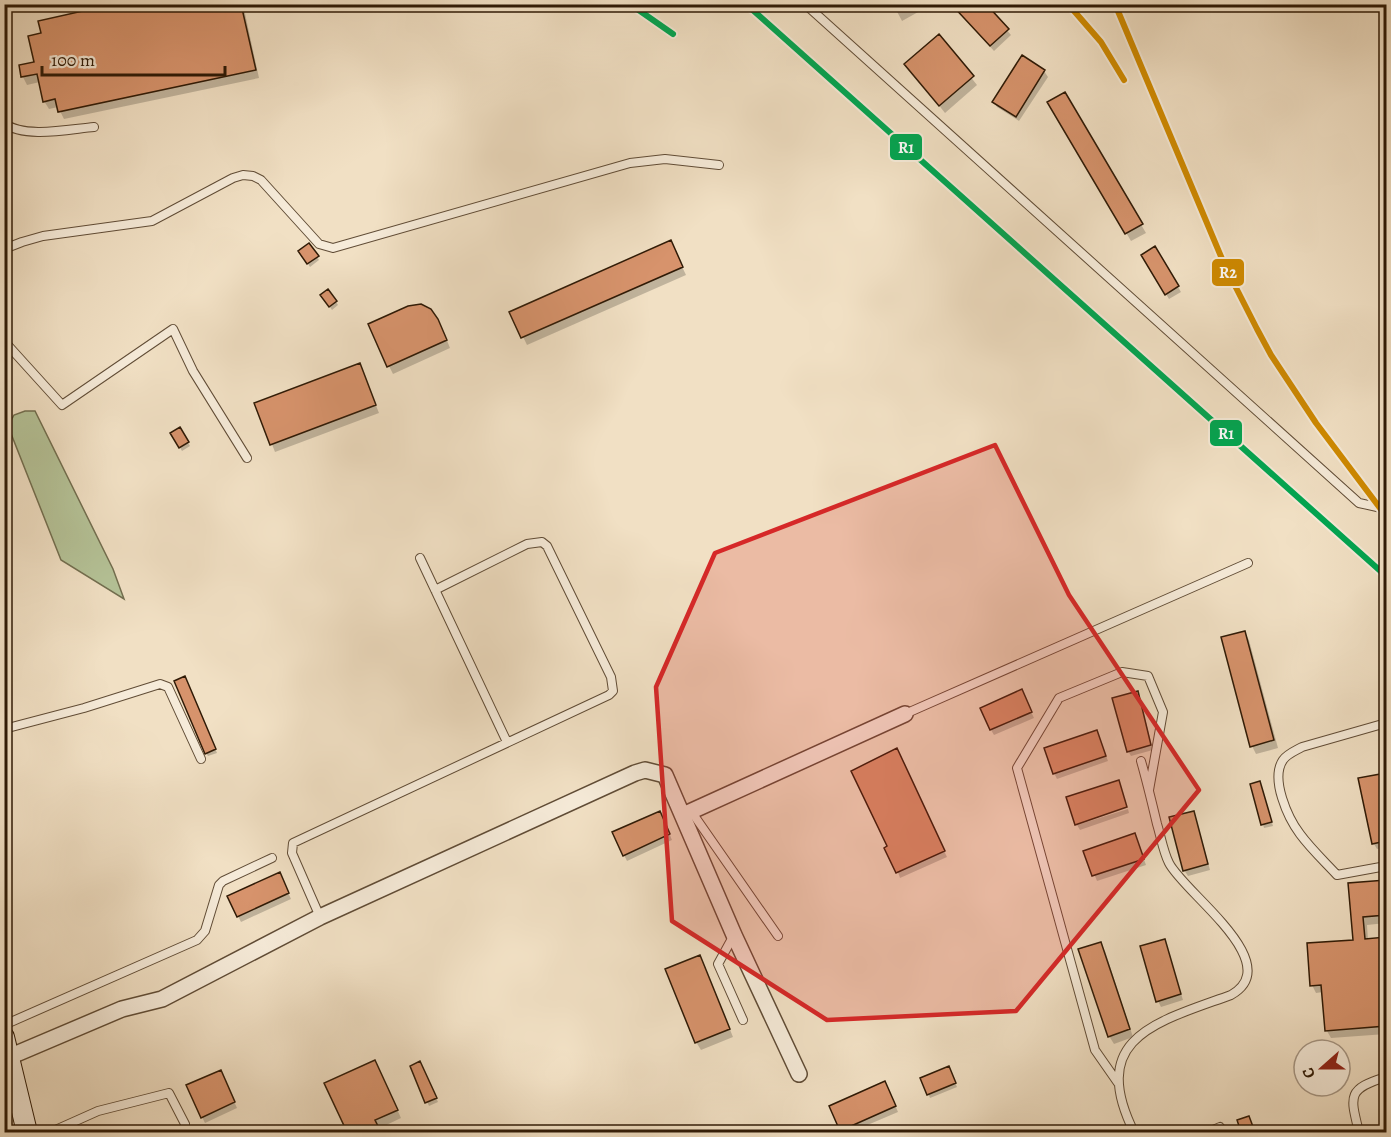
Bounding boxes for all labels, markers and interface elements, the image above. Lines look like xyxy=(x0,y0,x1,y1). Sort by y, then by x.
scale bar xyxy=(42,39,225,77)
text: 100 m xyxy=(51,48,95,72)
line badge: R1 xyxy=(889,133,923,161)
text: R1 xyxy=(898,137,914,159)
line badge: R2 xyxy=(1211,258,1245,287)
text: R2 xyxy=(1219,262,1237,284)
line badge: R1 xyxy=(1209,419,1243,447)
text: R1 xyxy=(1218,423,1234,445)
north arrow xyxy=(1292,1038,1352,1098)
text: С xyxy=(1297,1064,1321,1082)

